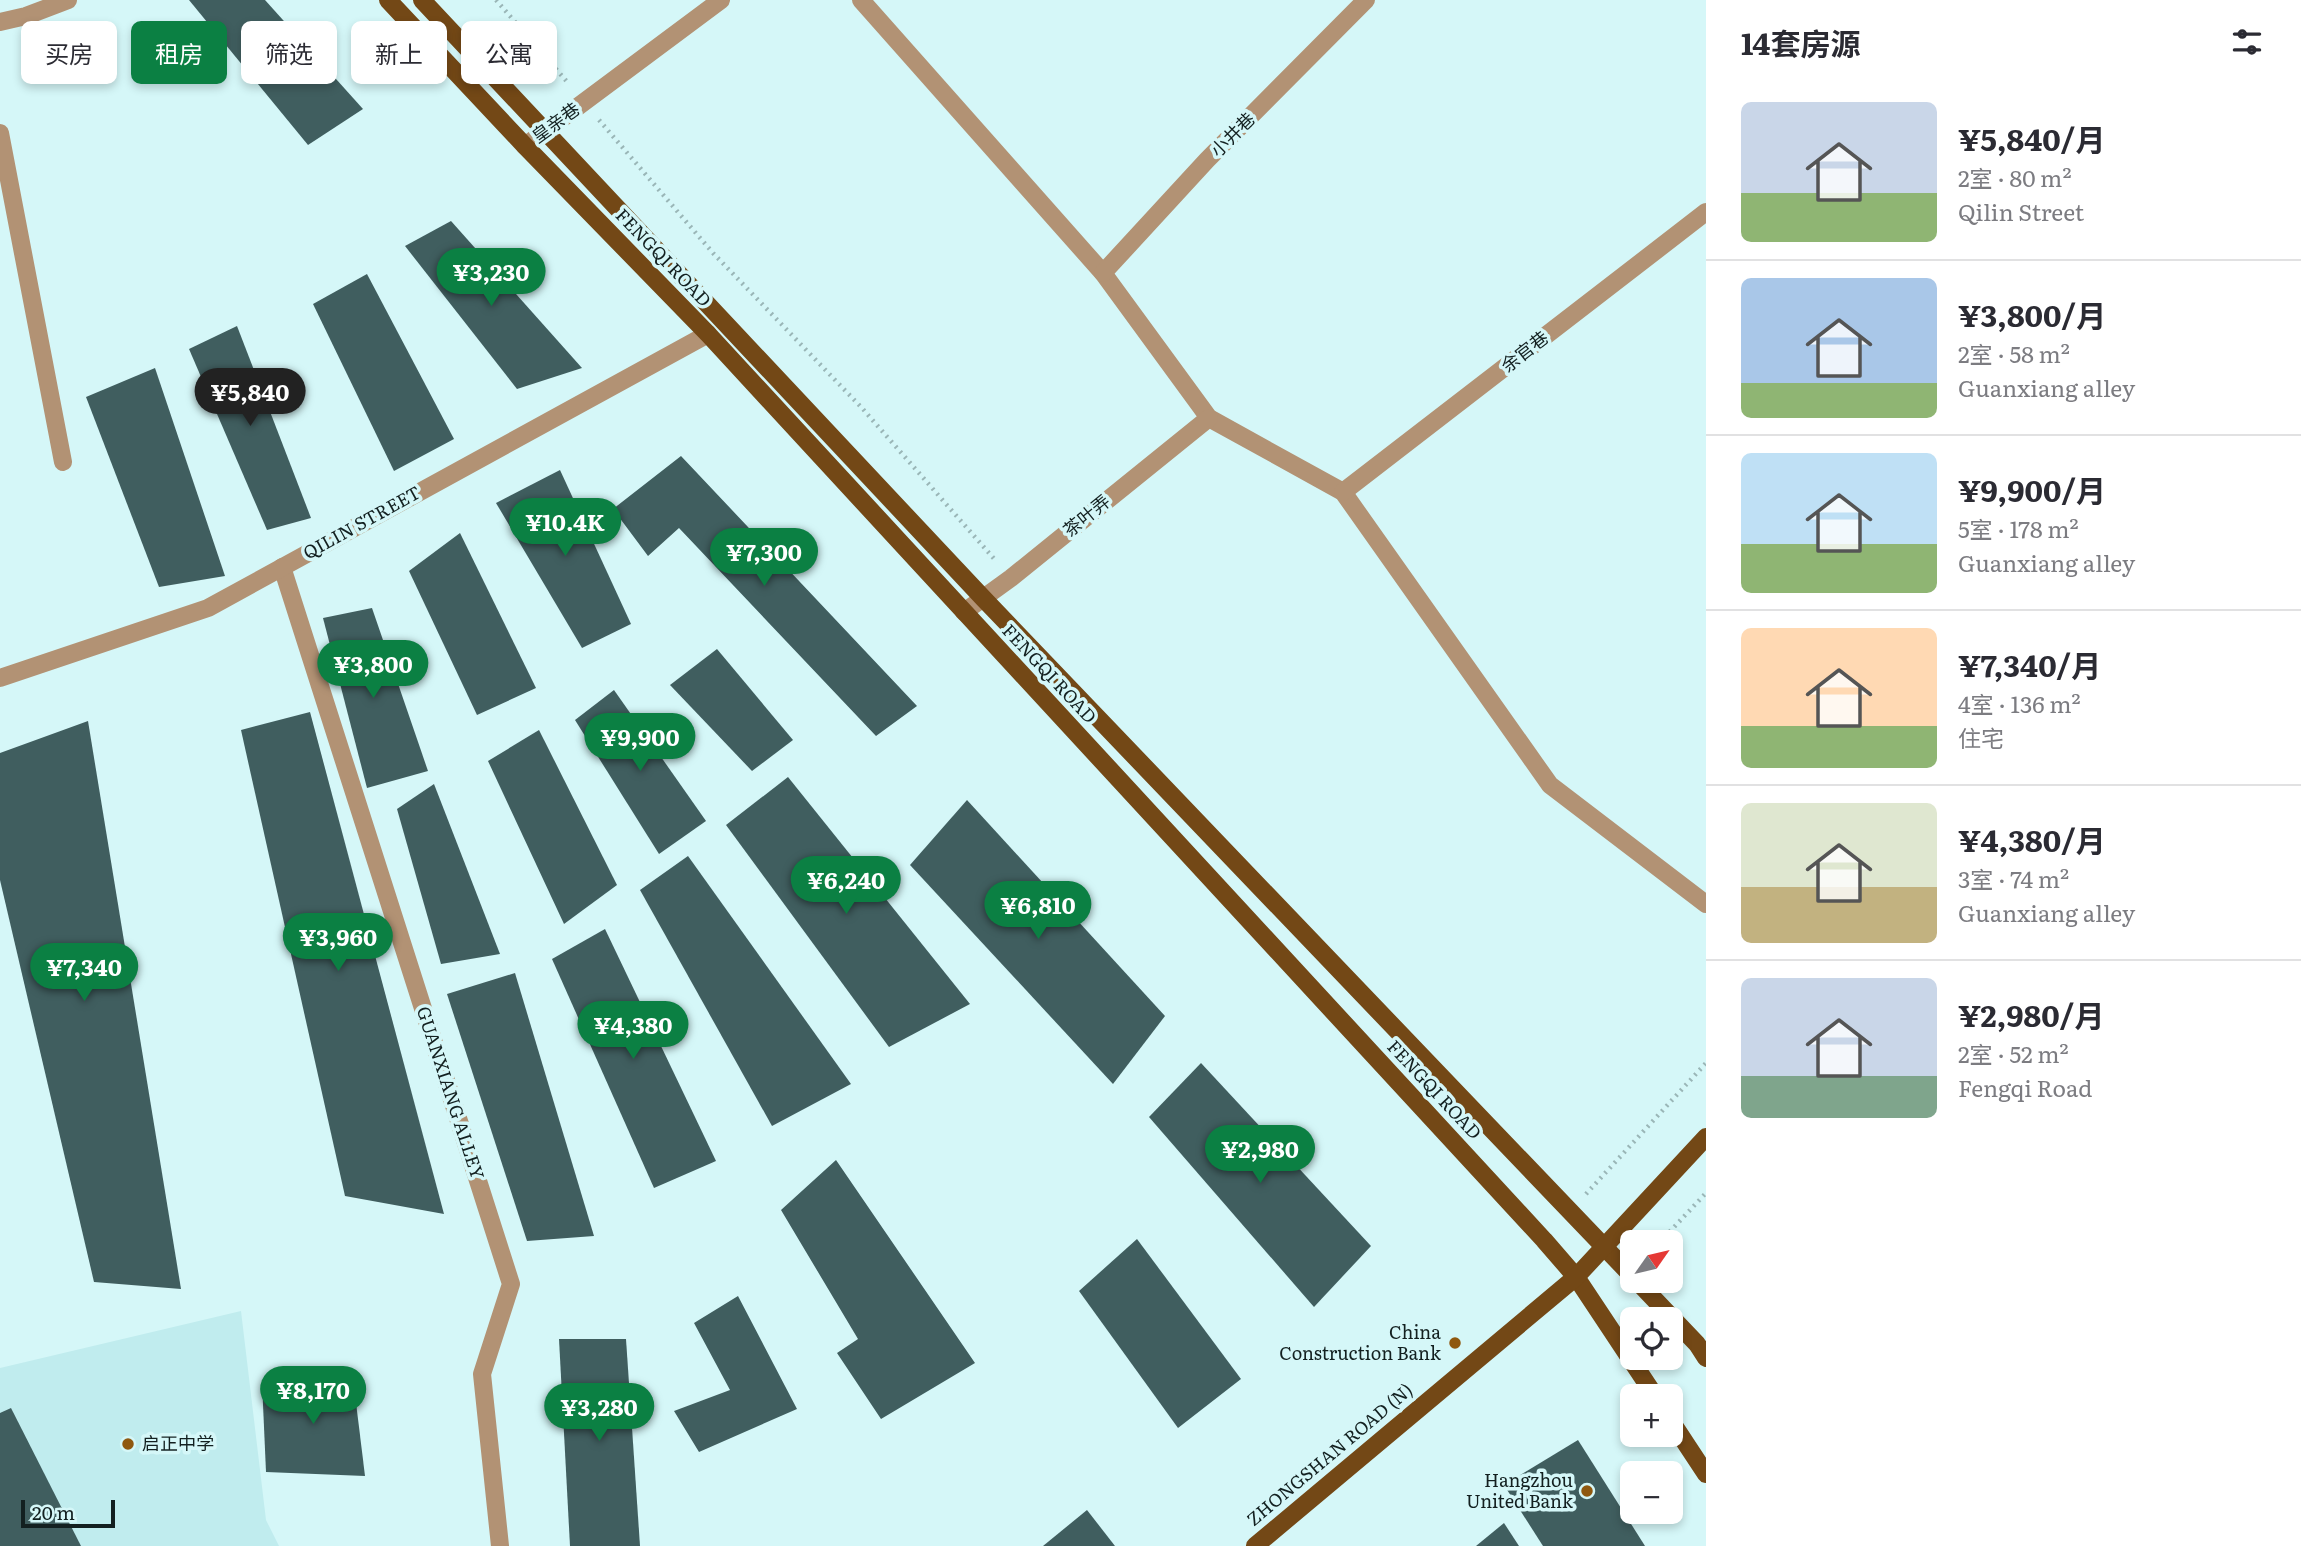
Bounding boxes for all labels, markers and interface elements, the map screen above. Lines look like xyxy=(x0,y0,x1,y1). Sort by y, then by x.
text: 14套房源 xyxy=(1741,20,1860,64)
chip: 买房 xyxy=(21,21,117,84)
chip: 租房 xyxy=(131,21,227,84)
chip: 筛选 xyxy=(241,21,337,84)
chip: 新上 xyxy=(351,21,447,84)
chip: 公寓 xyxy=(461,21,557,84)
icon: filters xyxy=(2228,23,2266,61)
street label: 皇亲巷 xyxy=(525,95,585,149)
street label: 小井巷 xyxy=(1203,105,1261,163)
text: ¥5,840/月 xyxy=(1958,116,2105,160)
icon: home xyxy=(1797,130,1881,214)
text: 2室 · 80 m² xyxy=(1958,160,2072,194)
text: Qilin Street xyxy=(1958,194,2084,228)
street label: FENGQI ROAD xyxy=(610,202,718,312)
pin: ¥3,230 xyxy=(434,248,548,308)
text: ¥3,230 xyxy=(453,254,529,288)
text: ¥3,800/月 xyxy=(1958,292,2106,336)
icon: home xyxy=(1797,306,1881,390)
street label: 余官巷 xyxy=(1494,324,1554,378)
text: 2室 · 58 m² xyxy=(1958,336,2070,370)
pin: ¥5,840 xyxy=(193,368,307,428)
text: Guanxiang alley xyxy=(1958,370,2135,404)
text: ¥5,840 xyxy=(211,374,289,408)
text: ¥9,900/月 xyxy=(1958,467,2106,511)
street label: QILIN STREET xyxy=(297,478,425,565)
icon: home xyxy=(1797,481,1881,565)
street label: 茶叶弄 xyxy=(1057,487,1116,542)
pin: ¥10.4K xyxy=(508,498,622,558)
text: ¥10.4K xyxy=(525,504,605,538)
text: 5室 · 178 m² xyxy=(1958,511,2079,545)
pin: ¥7,300 xyxy=(707,528,821,588)
text: ¥7,300 xyxy=(726,534,802,568)
text: Guanxiang alley xyxy=(1958,545,2135,579)
street label: FENGQI ROAD xyxy=(997,617,1104,729)
pin: ¥3,800 xyxy=(316,640,430,700)
text: ¥7,340/月 xyxy=(1958,642,2101,686)
text: ¥3,800 xyxy=(333,646,413,680)
icon: home xyxy=(1797,656,1881,740)
text: 4室 · 136 m² xyxy=(1958,686,2081,720)
pin: ¥9,900 xyxy=(583,714,697,773)
text: ¥9,900 xyxy=(600,719,680,753)
text: 住宅 xyxy=(1958,720,2004,754)
text: ¥4,380/月 xyxy=(1958,817,2106,861)
icon: home xyxy=(1797,831,1881,915)
pin: ¥6,240 xyxy=(789,856,903,916)
text: 3室 · 74 m² xyxy=(1958,861,2069,895)
text: ¥6,240 xyxy=(807,862,885,896)
pin: ¥6,810 xyxy=(981,881,1095,941)
text: ¥6,810 xyxy=(1000,887,1076,921)
text: Guanxiang alley xyxy=(1958,895,2135,929)
pin: ¥3,960 xyxy=(281,914,395,973)
text: ¥3,960 xyxy=(299,919,377,953)
pin: ¥7,340 xyxy=(27,944,141,1003)
text: ¥7,340 xyxy=(46,949,122,983)
text: ¥2,980/月 xyxy=(1958,992,2104,1036)
pin: ¥4,380 xyxy=(576,1002,690,1061)
street label: GUANXIANG ALLEY xyxy=(411,1003,492,1183)
icon: home xyxy=(1797,1006,1881,1090)
text: ¥4,380 xyxy=(593,1007,673,1041)
street label: FENGQI ROAD xyxy=(1382,1033,1489,1145)
text: 2室 · 52 m² xyxy=(1958,1036,2069,1070)
text: Fengqi Road xyxy=(1958,1070,2092,1104)
pin: ¥2,980 xyxy=(1203,1126,1317,1185)
text: ¥2,980 xyxy=(1221,1131,1299,1165)
north arrow xyxy=(1620,1230,1684,1293)
map controls xyxy=(1620,1230,1683,1524)
button: locate xyxy=(1620,1307,1683,1370)
place label: China Construction Bank xyxy=(1279,1318,1442,1366)
marker: China Construction Bank xyxy=(1447,1335,1463,1351)
pin: ¥8,170 xyxy=(256,1366,370,1426)
text: ¥8,170 xyxy=(276,1372,350,1406)
street label: ZHONGSHAN ROAD (N) xyxy=(1240,1376,1418,1532)
pin: ¥3,280 xyxy=(542,1384,656,1443)
button: + xyxy=(1620,1384,1683,1447)
text: ¥3,280 xyxy=(560,1389,638,1423)
place label: 启正中学 xyxy=(142,1429,214,1456)
marker: 启正中学 xyxy=(120,1436,136,1452)
button: − xyxy=(1620,1461,1683,1524)
place label: Hangzhou United Bank xyxy=(1466,1466,1574,1514)
marker: Hangzhou United Bank xyxy=(1579,1483,1595,1499)
scale bar xyxy=(21,1497,116,1529)
text: 20 m xyxy=(32,1498,75,1526)

